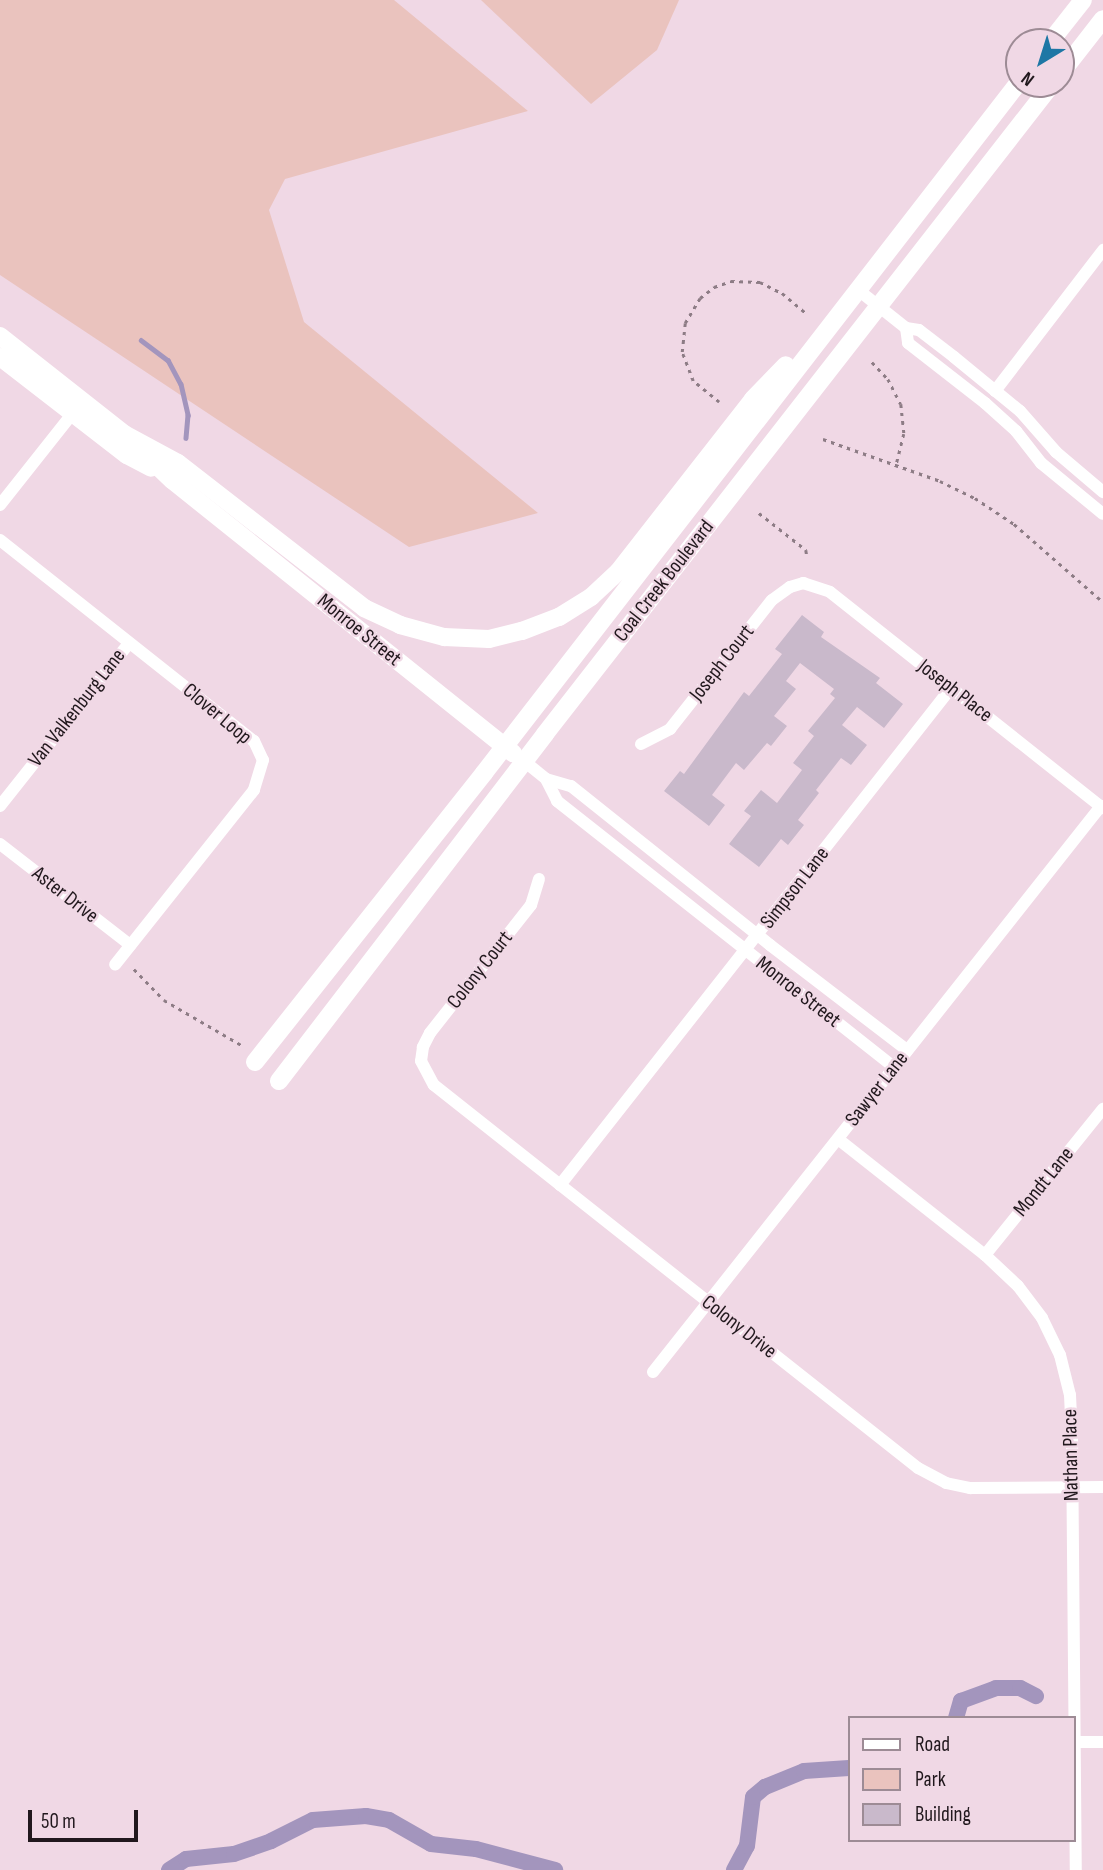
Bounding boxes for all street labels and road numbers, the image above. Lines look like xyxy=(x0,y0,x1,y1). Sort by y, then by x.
street label: Coal Creek Boulevard xyxy=(609,515,719,647)
street label: Monroe Street xyxy=(312,589,406,671)
street label: Joseph Court xyxy=(684,620,760,706)
street label: Van Valkenburg Lane xyxy=(23,644,131,772)
street label: Joseph Place xyxy=(913,654,997,728)
street label: Clover Loop xyxy=(177,678,257,750)
street label: Simpson Lane xyxy=(755,842,835,934)
street label: Aster Drive xyxy=(27,861,103,929)
street label: Colony Court xyxy=(442,926,518,1014)
street label: Monroe Street xyxy=(751,951,845,1033)
street label: Sawyer Lane xyxy=(840,1047,914,1131)
street label: Mondt Lane xyxy=(1008,1142,1080,1222)
street label: Colony Drive xyxy=(696,1290,782,1364)
street label: Nathan Place xyxy=(1058,1409,1084,1501)

